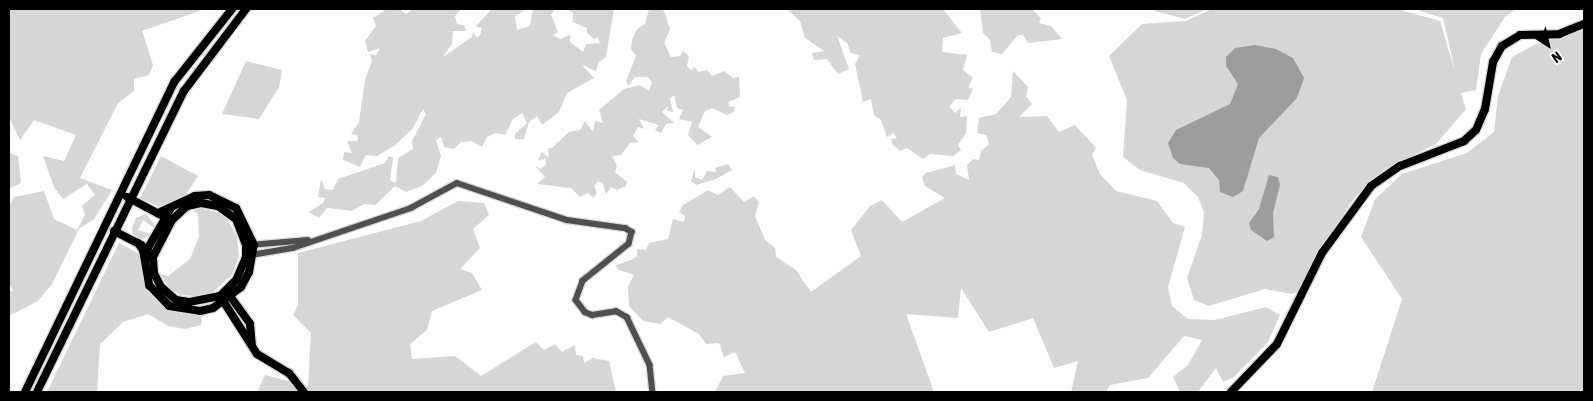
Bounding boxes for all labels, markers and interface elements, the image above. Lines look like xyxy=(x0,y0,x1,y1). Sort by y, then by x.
north arrow xyxy=(1523,20,1573,70)
text: N xyxy=(1549,48,1565,66)

